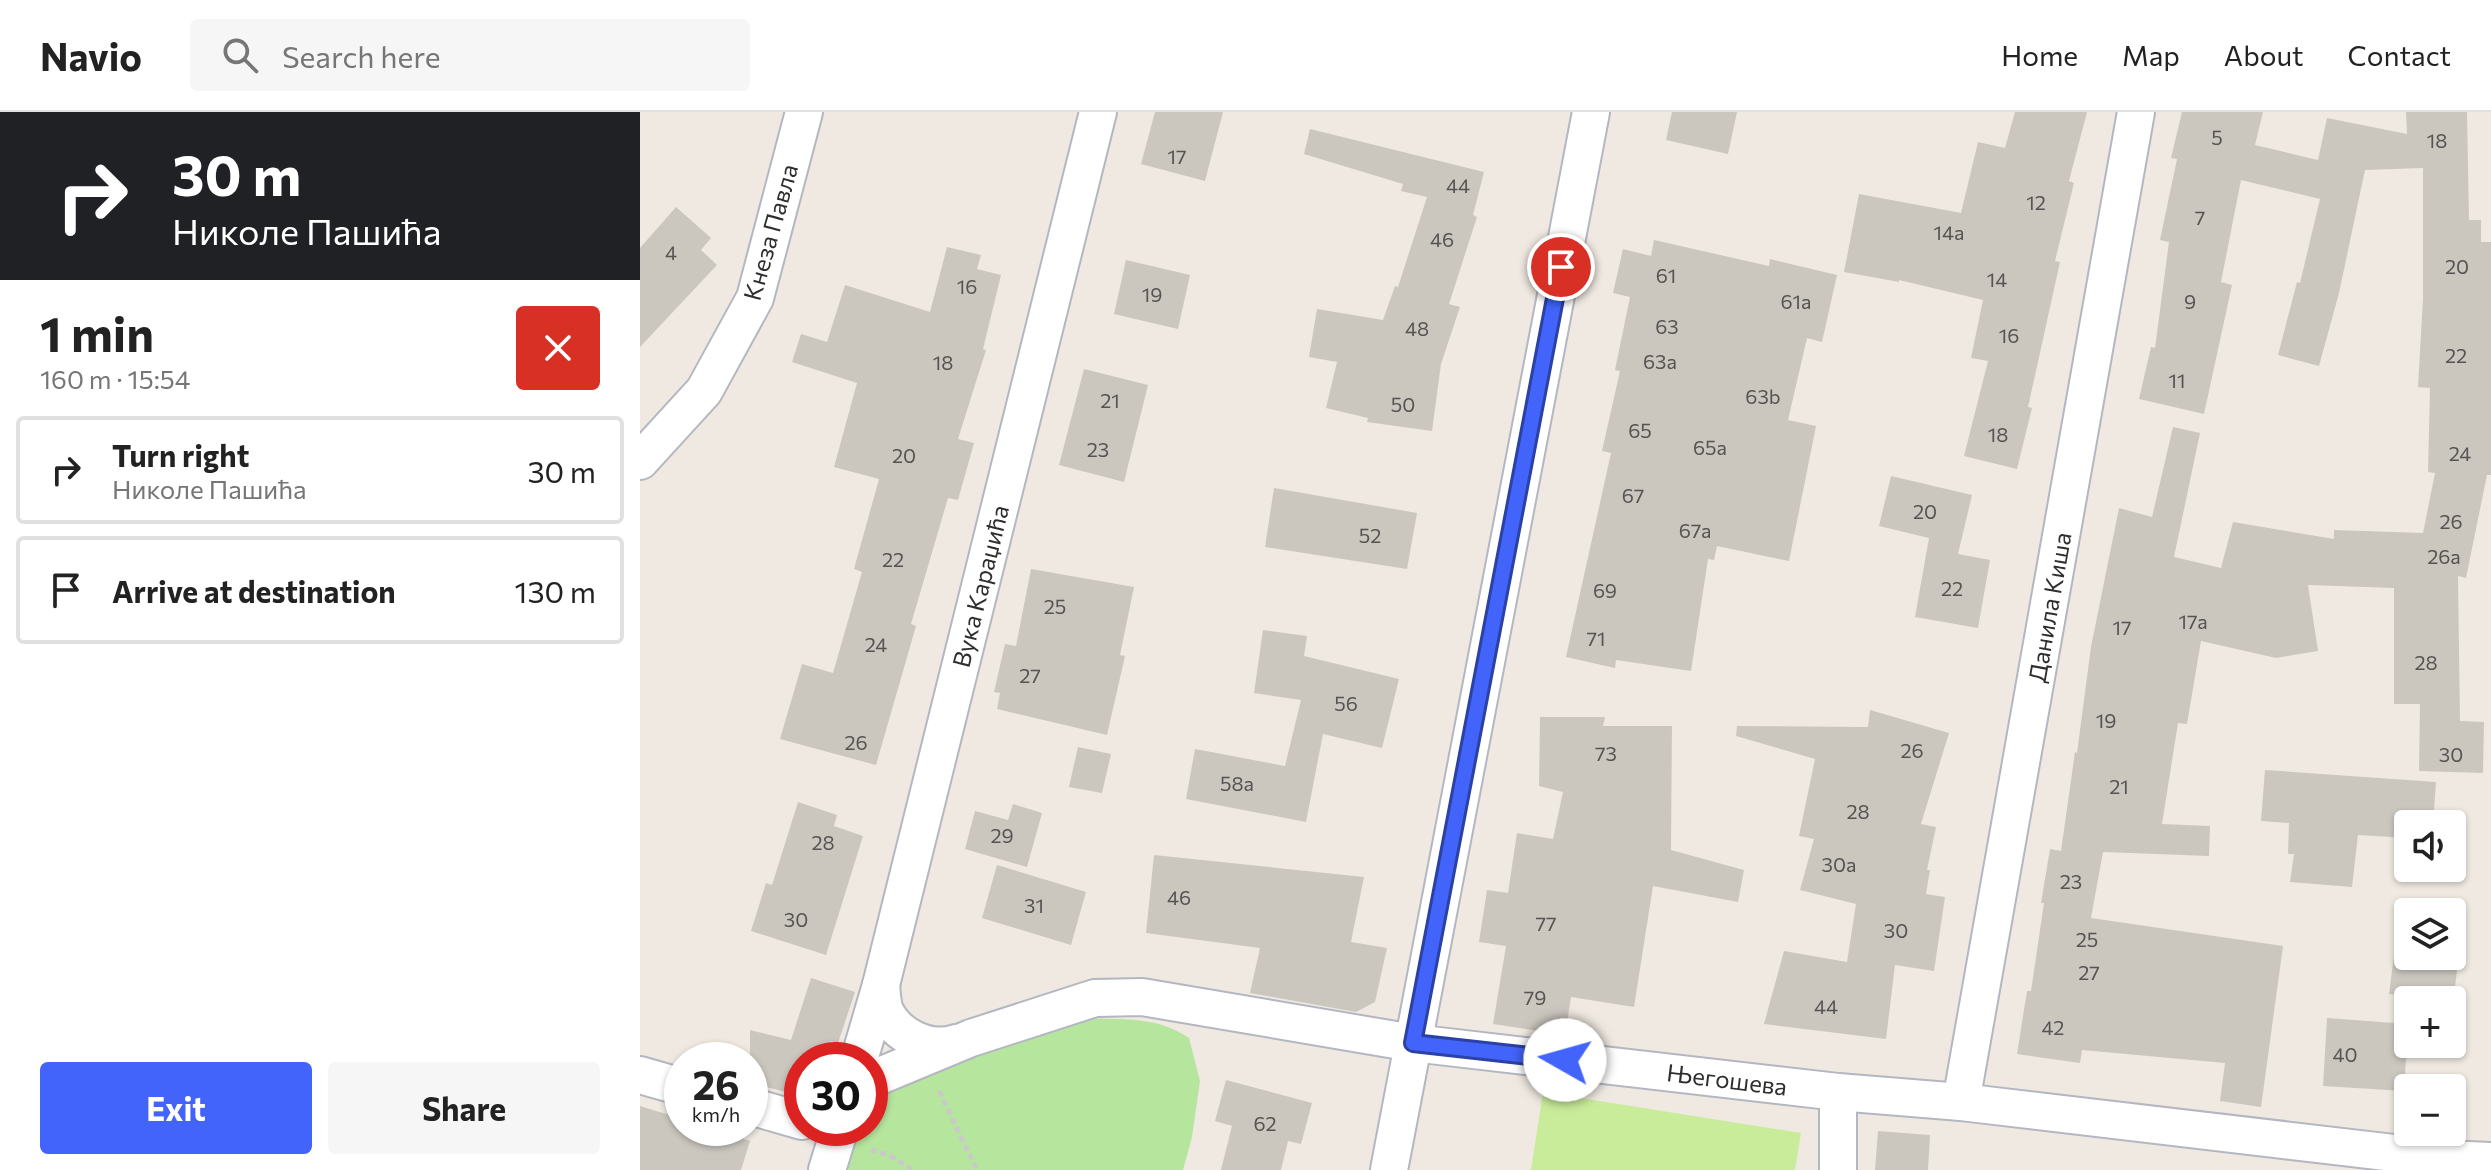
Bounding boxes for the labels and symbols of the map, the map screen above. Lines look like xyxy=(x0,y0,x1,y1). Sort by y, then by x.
house number: 5 xyxy=(2211,125,2223,149)
house number: 18 xyxy=(2427,128,2447,152)
house number: 17 xyxy=(1167,144,1187,168)
street label: Кнеза Павла xyxy=(737,160,803,304)
house number: 44 xyxy=(1446,173,1470,197)
house number: 12 xyxy=(2026,190,2046,214)
house number: 7 xyxy=(2195,205,2205,229)
house number: 14a xyxy=(1933,220,1965,244)
house number: 46 xyxy=(1430,227,1454,251)
pin xyxy=(1527,233,1595,301)
house number: 4 xyxy=(665,240,677,264)
house number: 20 xyxy=(2445,254,2469,278)
house number: 61 xyxy=(1656,263,1676,287)
house number: 14 xyxy=(1987,267,2007,291)
house number: 16 xyxy=(957,274,977,298)
house number: 19 xyxy=(1142,282,1162,306)
house number: 61a xyxy=(1780,289,1812,313)
house number: 9 xyxy=(2184,289,2196,313)
house number: 63 xyxy=(1655,314,1679,338)
house number: 48 xyxy=(1405,316,1429,340)
house number: 16 xyxy=(1999,323,2019,347)
house number: 22 xyxy=(2445,343,2467,367)
house number: 63a xyxy=(1643,349,1677,373)
house number: 18 xyxy=(933,350,953,374)
house number: 11 xyxy=(2168,368,2186,392)
house number: 63b xyxy=(1745,384,1781,408)
house number: 21 xyxy=(1100,388,1120,412)
house number: 50 xyxy=(1391,392,1415,416)
house number: 65 xyxy=(1628,418,1652,442)
house number: 18 xyxy=(1988,422,2008,446)
house number: 65a xyxy=(1693,435,1727,459)
house number: 23 xyxy=(1087,437,1109,461)
house number: 24 xyxy=(2449,441,2471,465)
house number: 20 xyxy=(892,443,916,467)
house number: 67 xyxy=(1622,483,1644,507)
house number: 20 xyxy=(1913,499,1937,523)
street label: Вука Караџића xyxy=(946,502,1014,670)
house number: 26 xyxy=(2439,509,2463,533)
house number: 67a xyxy=(1679,518,1711,542)
house number: 52 xyxy=(1359,523,1381,547)
street label: Данила Киша xyxy=(2022,530,2076,684)
house number: 26a xyxy=(2427,544,2461,568)
house number: 22 xyxy=(882,547,904,571)
house number: 22 xyxy=(1941,576,1963,600)
house number: 69 xyxy=(1593,578,1617,602)
house number: 25 xyxy=(1044,594,1066,618)
house number: 17a xyxy=(2178,609,2208,633)
house number: 17 xyxy=(2112,615,2132,639)
house number: 71 xyxy=(1586,626,1606,650)
house number: 24 xyxy=(865,632,887,656)
house number: 28 xyxy=(2414,650,2438,674)
house number: 27 xyxy=(1019,663,1041,687)
house number: 56 xyxy=(1334,691,1358,715)
house number: 19 xyxy=(2096,708,2116,732)
house number: 26 xyxy=(844,730,868,754)
house number: 26 xyxy=(1900,738,1924,762)
house number: 73 xyxy=(1595,741,1617,765)
house number: 30 xyxy=(2439,742,2463,766)
house number: 58a xyxy=(1220,771,1254,795)
house number: 21 xyxy=(2109,774,2129,798)
house number: 28 xyxy=(1846,799,1870,823)
house number: 29 xyxy=(990,823,1014,847)
house number: 28 xyxy=(811,830,835,854)
house number: 30a xyxy=(1822,852,1856,876)
house number: 23 xyxy=(2060,869,2082,893)
house number: 46 xyxy=(1167,885,1191,909)
house number: 31 xyxy=(1024,893,1044,917)
house number: 30 xyxy=(784,907,808,931)
house number: 77 xyxy=(1535,911,1557,935)
house number: 30 xyxy=(1884,918,1908,942)
house number: 25 xyxy=(2076,927,2098,951)
house number: 27 xyxy=(2078,960,2100,984)
house number: 79 xyxy=(1524,985,1546,1009)
house number: 44 xyxy=(1814,994,1838,1018)
house number: 42 xyxy=(2042,1015,2064,1039)
position arrow xyxy=(1523,1018,1607,1102)
speed limit sign: 30 xyxy=(784,1042,888,1146)
house number: 40 xyxy=(2332,1042,2358,1066)
street label: Његошева xyxy=(1665,1057,1789,1101)
house number: 62 xyxy=(1253,1111,1277,1135)

